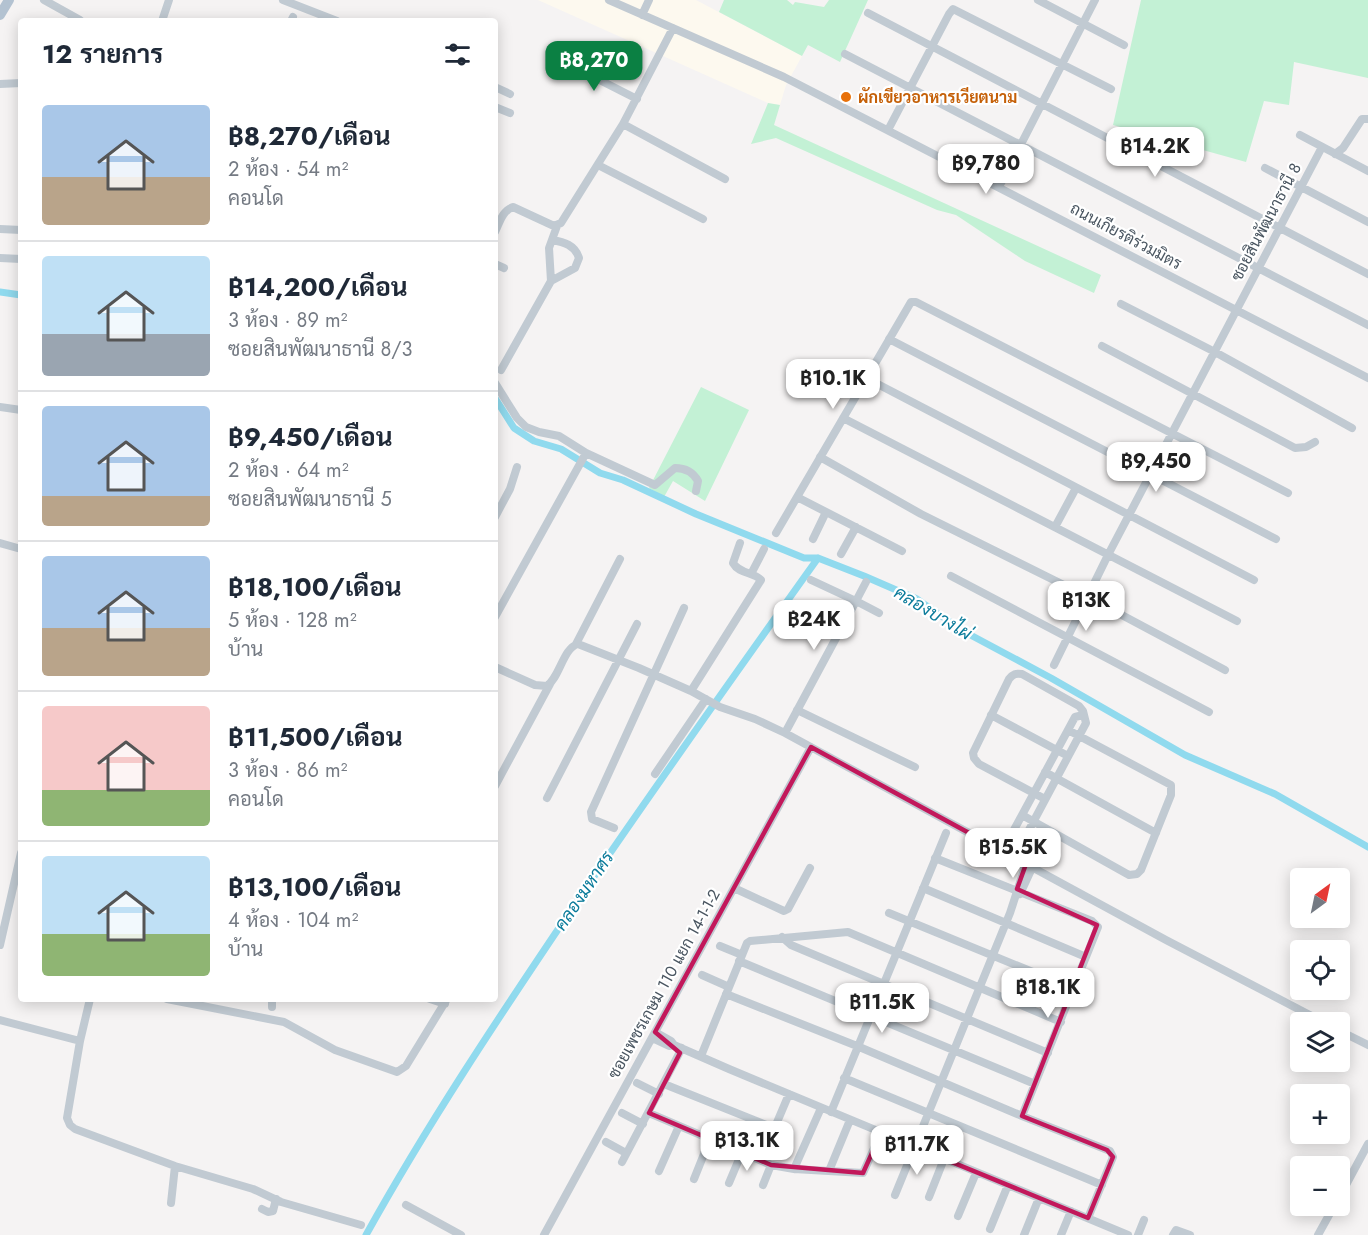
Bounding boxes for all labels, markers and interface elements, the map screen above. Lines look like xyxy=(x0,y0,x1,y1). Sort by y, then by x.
text: 12 รายการ xyxy=(42,35,163,73)
icon: filters xyxy=(441,38,474,71)
pin: ฿8,270 xyxy=(545,41,643,92)
text: ฿8,270 xyxy=(559,46,629,75)
place label: ผักเขียวอาหารเวียตนาม xyxy=(858,86,1017,109)
marker: ผักเขียวอาหารเวียตนาม xyxy=(839,90,853,104)
text: ฿8,270/เดือน xyxy=(228,117,391,155)
pin: ฿14.2K xyxy=(1106,127,1204,178)
icon: home xyxy=(90,129,162,201)
text: ฿14.2K xyxy=(1120,132,1190,161)
pin: ฿9,780 xyxy=(937,144,1035,195)
text: ฿9,780 xyxy=(952,149,1020,178)
text: 2 ห้อง · 54 m² xyxy=(228,155,348,184)
street label: ซอยสินพัฒนาธานี 8 xyxy=(1225,159,1307,285)
text: คอนโด xyxy=(228,184,284,213)
street label: ถนนเกียรติร่วมมิตร xyxy=(1066,197,1186,275)
text: ฿14,200/เดือน xyxy=(228,268,408,306)
icon: home xyxy=(90,280,162,352)
text: 3 ห้อง · 89 m² xyxy=(228,306,347,335)
text: ซอยสินพัฒนาธานี 8/3 xyxy=(228,335,412,364)
pin: ฿10.1K xyxy=(784,359,882,410)
text: ฿10.1K xyxy=(800,364,866,393)
text: ฿9,450/เดือน xyxy=(228,418,393,456)
icon: home xyxy=(90,430,162,502)
pin: ฿9,450 xyxy=(1107,442,1205,493)
text: ฿9,450 xyxy=(1121,447,1191,476)
text: 2 ห้อง · 64 m² xyxy=(228,456,349,485)
text: ซอยสินพัฒนาธานี 5 xyxy=(228,485,392,514)
text: ฿18,100/เดือน xyxy=(228,568,402,606)
icon: home xyxy=(90,580,162,652)
water label: คลองบางไผ่ xyxy=(889,580,978,647)
pin: ฿13K xyxy=(1050,581,1122,632)
text: ฿13K xyxy=(1062,586,1110,615)
pin: ฿24K xyxy=(778,600,850,651)
text: ฿24K xyxy=(787,605,841,634)
text: 5 ห้อง · 128 m² xyxy=(228,606,357,635)
text: บ้าน xyxy=(228,635,263,664)
text: ฿11,500/เดือน xyxy=(228,718,403,756)
icon: home xyxy=(90,730,162,802)
text: 3 ห้อง · 86 m² xyxy=(228,756,347,785)
text: คอนโด xyxy=(228,785,284,814)
pin: ฿15.5K xyxy=(964,828,1062,879)
text: ฿15.5K xyxy=(979,833,1047,862)
water label: คลองมหาศร xyxy=(548,845,621,936)
text: ฿13,100/เดือน xyxy=(228,868,402,906)
north arrow xyxy=(1290,868,1350,928)
map controls xyxy=(1290,868,1350,1216)
icon: home xyxy=(90,880,162,952)
street label: ซอยเพชรเกษม 110 แยก 14-1-1-2 xyxy=(602,885,726,1083)
text: 4 ห้อง · 104 m² xyxy=(228,906,358,935)
text: บ้าน xyxy=(228,935,263,964)
button: locate xyxy=(1290,940,1350,1000)
pin: ฿18.1K xyxy=(999,968,1097,1019)
text: ฿18.1K xyxy=(1015,973,1081,1002)
pin: ฿11.5K xyxy=(833,983,931,1034)
text: ฿11.5K xyxy=(849,988,915,1017)
button: layers xyxy=(1290,1012,1350,1072)
button: + xyxy=(1290,1084,1350,1144)
pin: ฿13.1K xyxy=(698,1121,796,1172)
pin: ฿11.7K xyxy=(868,1125,966,1176)
text: ฿13.1K xyxy=(715,1126,779,1155)
text: ฿11.7K xyxy=(885,1130,949,1159)
button: − xyxy=(1290,1156,1350,1216)

